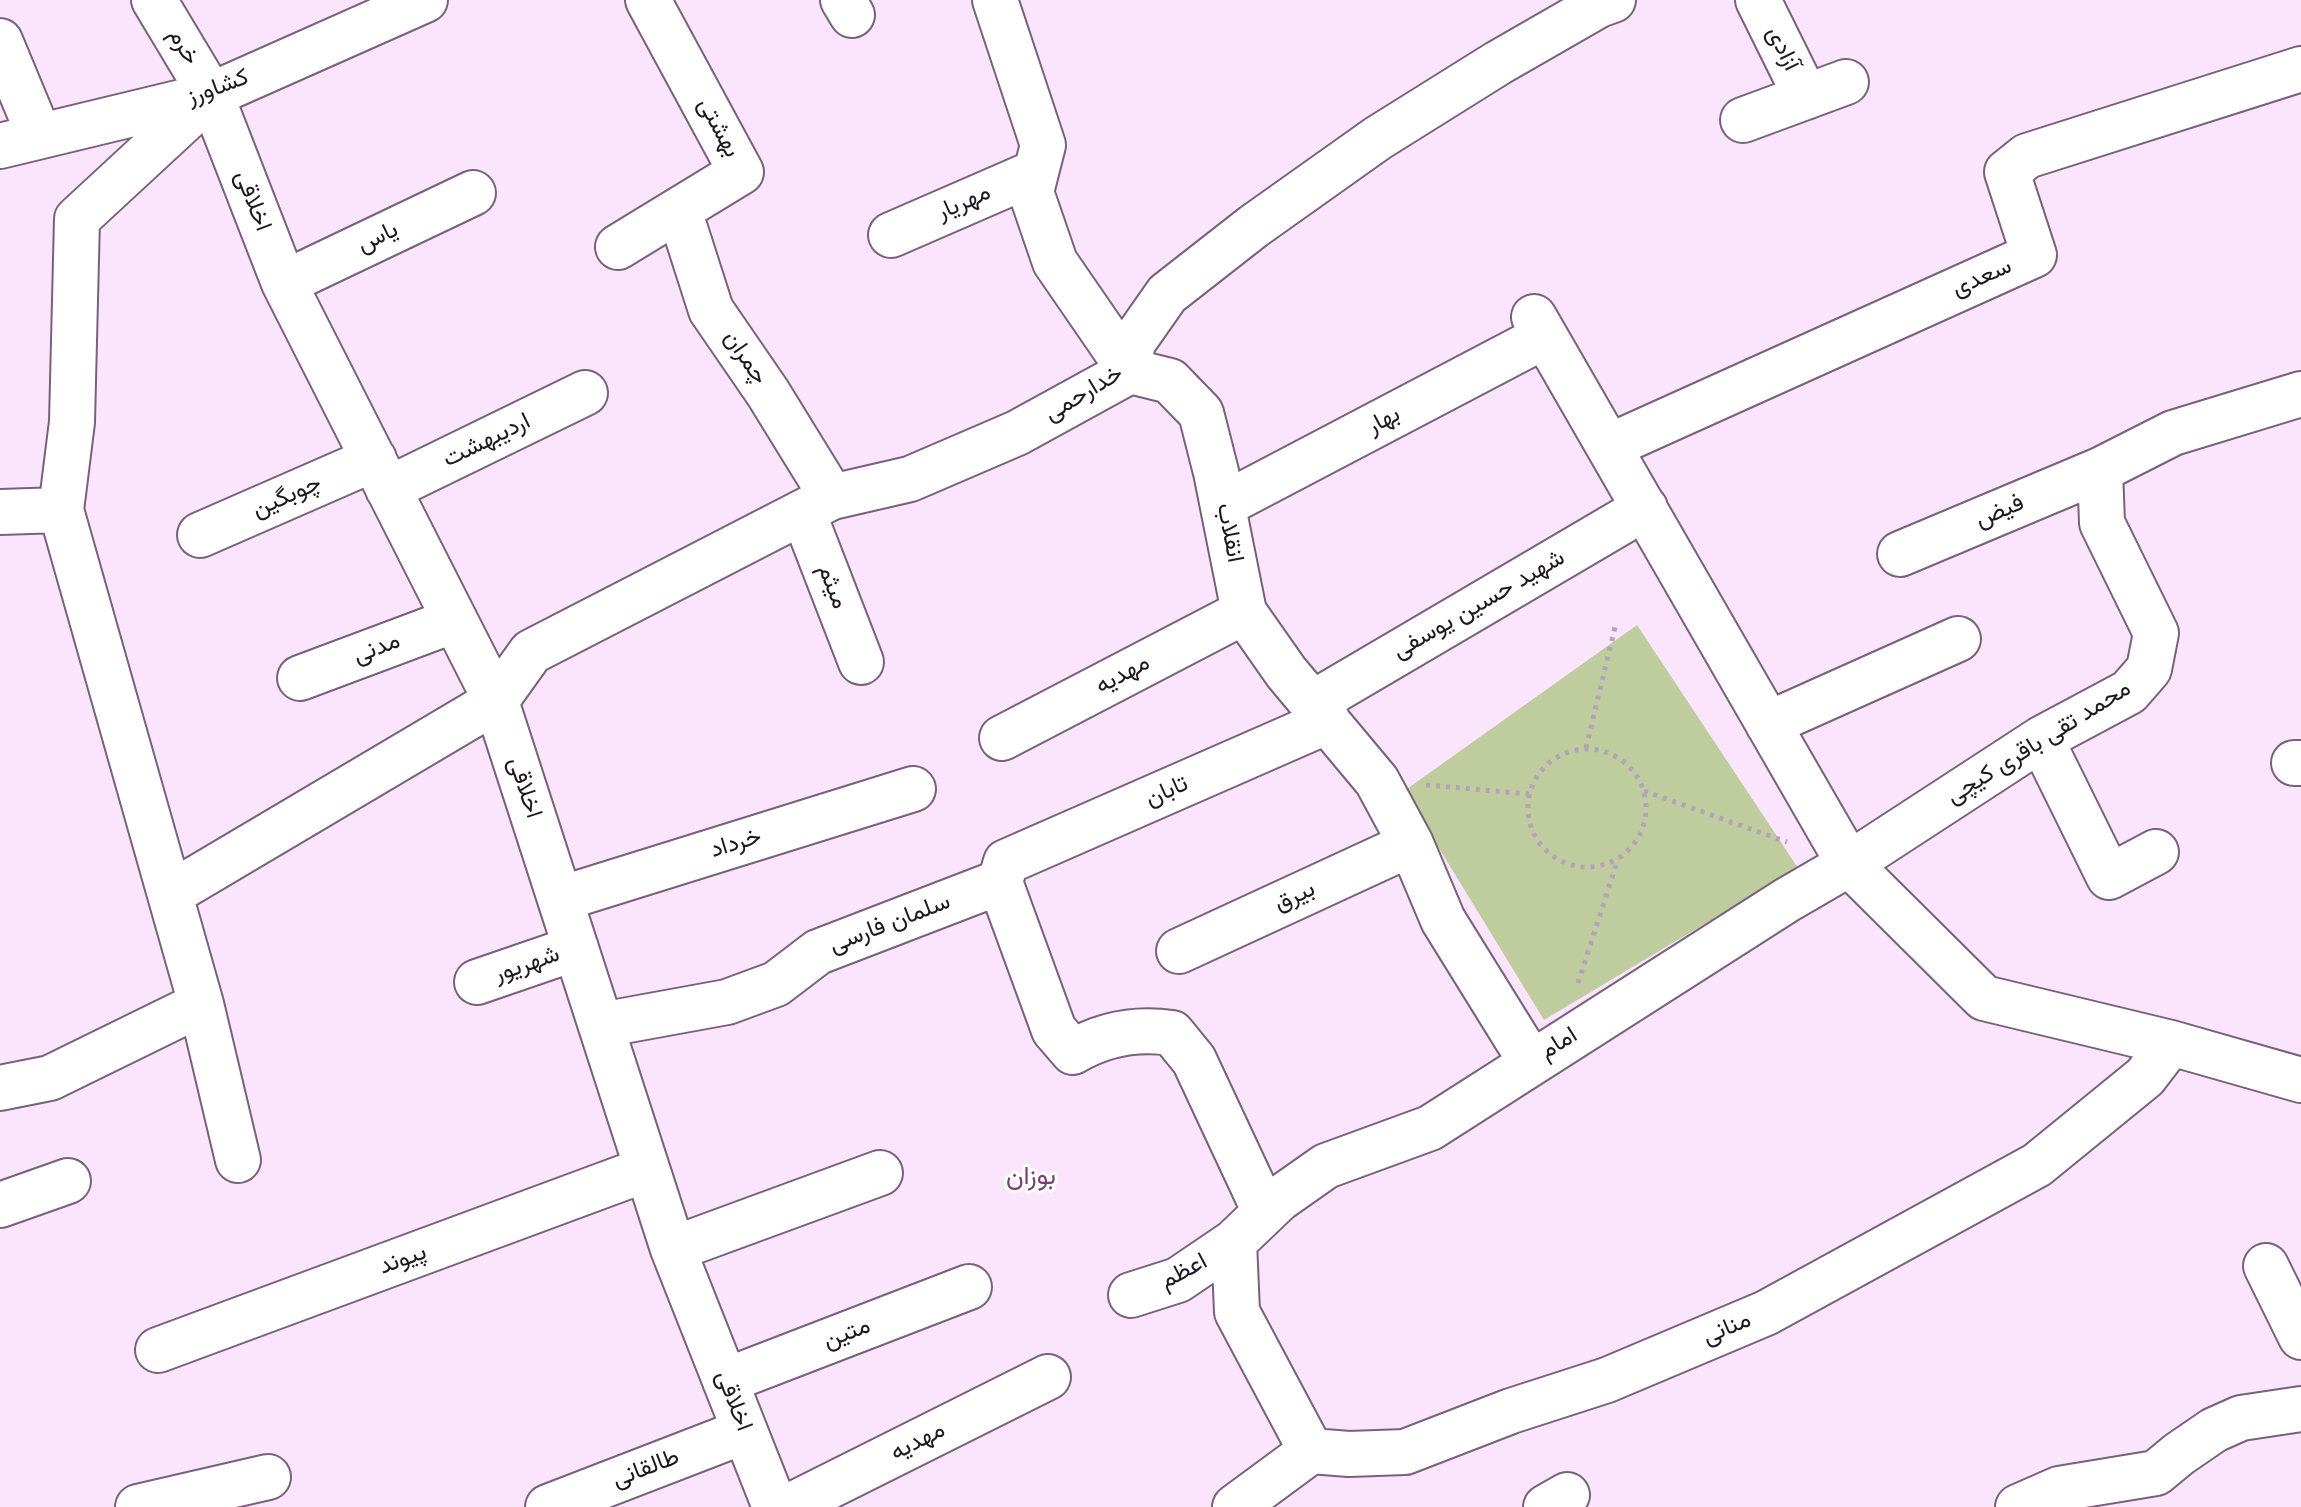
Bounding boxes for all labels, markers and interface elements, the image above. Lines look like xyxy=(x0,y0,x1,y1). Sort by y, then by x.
street label: آزادی xyxy=(1759,22,1805,76)
street label: خرم xyxy=(161,23,205,71)
street label: کشاورز xyxy=(183,64,253,112)
street label: بهشتی xyxy=(690,93,746,163)
street label: اخلاقی xyxy=(227,167,277,235)
street label: مهریار xyxy=(933,178,995,228)
street label: یاس xyxy=(353,216,403,260)
street label: سعدی xyxy=(1948,252,2016,304)
street label: چمران xyxy=(716,325,774,391)
street label: خدارحمی xyxy=(1040,359,1128,429)
street label: بهار xyxy=(1362,400,1406,442)
street label: اردیبهشت xyxy=(439,408,535,474)
street label: چوبگین xyxy=(248,469,326,525)
street label: فیض xyxy=(1971,489,2029,535)
street label: انقلاب xyxy=(1209,501,1249,565)
street label: شهید حسین یوسفی xyxy=(1388,544,1570,666)
street label: میثم xyxy=(810,561,854,613)
street label: مدنی xyxy=(349,627,405,671)
street label: مهدیه xyxy=(1091,649,1155,701)
street label: محمد تقی باقری کیچی xyxy=(1941,675,2137,811)
street label: اخلاقی xyxy=(501,754,547,822)
street label: تابان xyxy=(1141,770,1193,814)
street label: خرداد xyxy=(707,823,765,865)
street label: بیرق xyxy=(1270,875,1320,919)
street label: سلمان فارسی xyxy=(825,888,955,960)
street label: شهریور xyxy=(490,940,564,990)
street label: امام xyxy=(1535,1021,1583,1067)
district label: بوزان xyxy=(1006,1161,1056,1193)
street label: پیوند xyxy=(375,1238,431,1282)
street label: اعظم xyxy=(1155,1248,1213,1296)
street label: منانی xyxy=(1699,1306,1755,1352)
street label: متین xyxy=(819,1312,875,1356)
street label: اخلاقی xyxy=(708,1367,758,1435)
street label: مهدیه xyxy=(886,1416,950,1468)
street label: طالقانی xyxy=(608,1443,684,1495)

